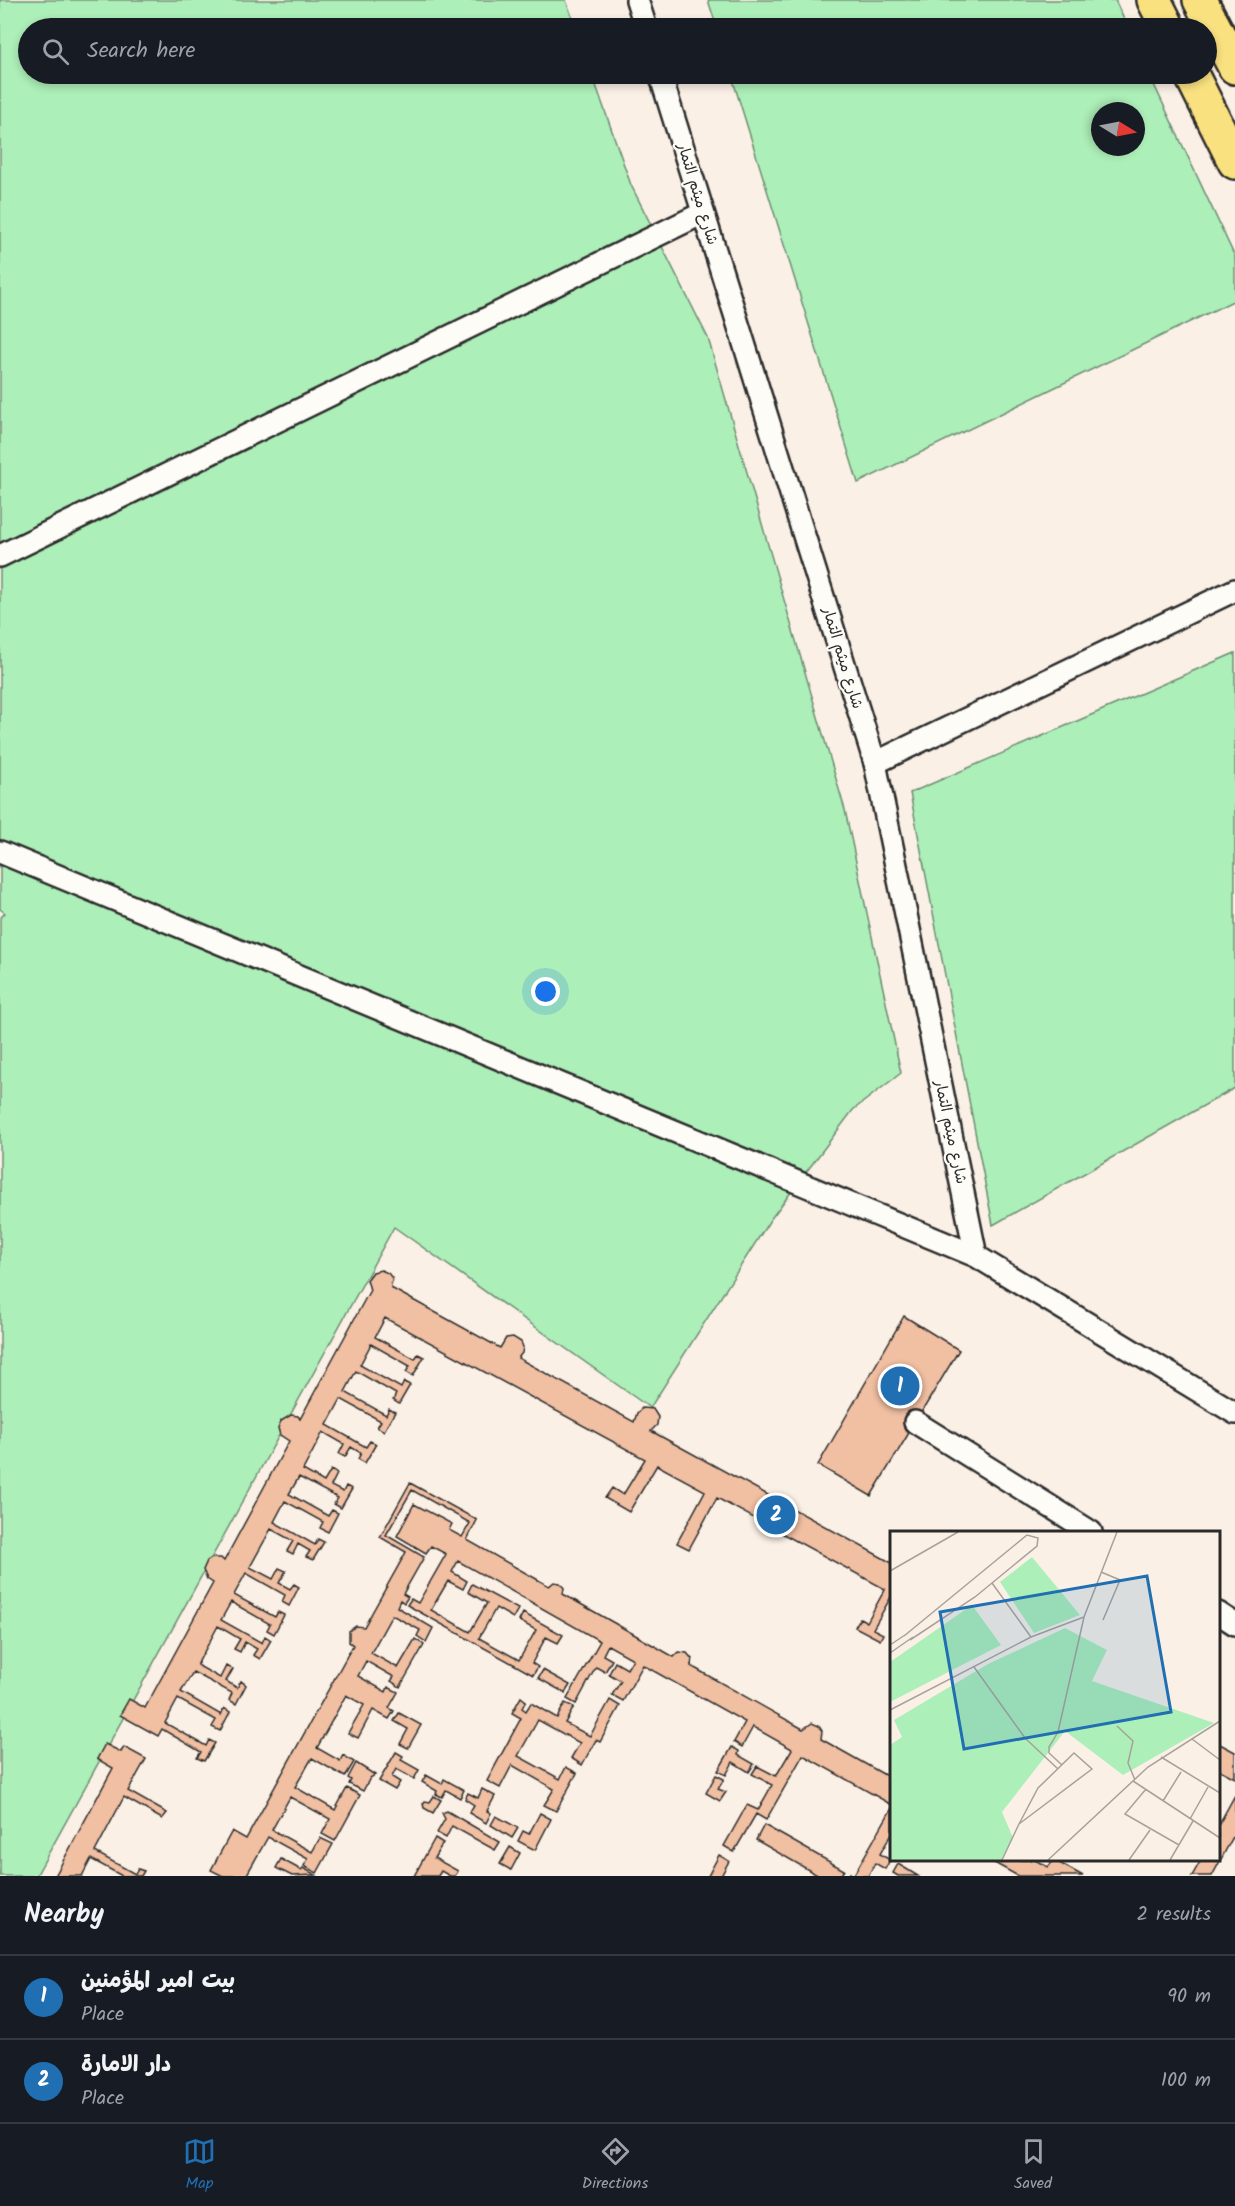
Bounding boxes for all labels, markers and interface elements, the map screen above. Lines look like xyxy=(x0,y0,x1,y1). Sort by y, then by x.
search box xyxy=(18,18,1217,84)
text: Search here xyxy=(87,34,195,69)
icon: search xyxy=(39,35,72,68)
north arrow xyxy=(1091,102,1145,156)
street label: شارع ميثم التمار xyxy=(670,139,724,248)
street label: شارع ميثم التمار xyxy=(815,603,869,712)
your location xyxy=(531,977,560,1006)
street label: شارع ميثم التمار xyxy=(927,1077,973,1186)
pin: 1 xyxy=(880,1364,920,1408)
pin: 2 xyxy=(756,1492,796,1538)
inset map xyxy=(890,1531,1220,1861)
text: Nearby xyxy=(24,1894,104,1936)
text: 2 results xyxy=(1136,1899,1211,1931)
text: بيت امير المؤمنين xyxy=(81,1964,235,1999)
text: 1 xyxy=(40,1981,47,2013)
text: 90 m xyxy=(1167,1981,1211,2013)
text: Place xyxy=(81,1999,124,2031)
text: دار الامارة xyxy=(81,2048,171,2083)
text: 2 xyxy=(38,2065,49,2097)
text: 100 m xyxy=(1161,2065,1211,2097)
text: Place xyxy=(81,2083,124,2115)
tab: Map xyxy=(183,2135,216,2196)
tab: Directions xyxy=(582,2135,648,2196)
tab: Saved xyxy=(1014,2135,1052,2196)

